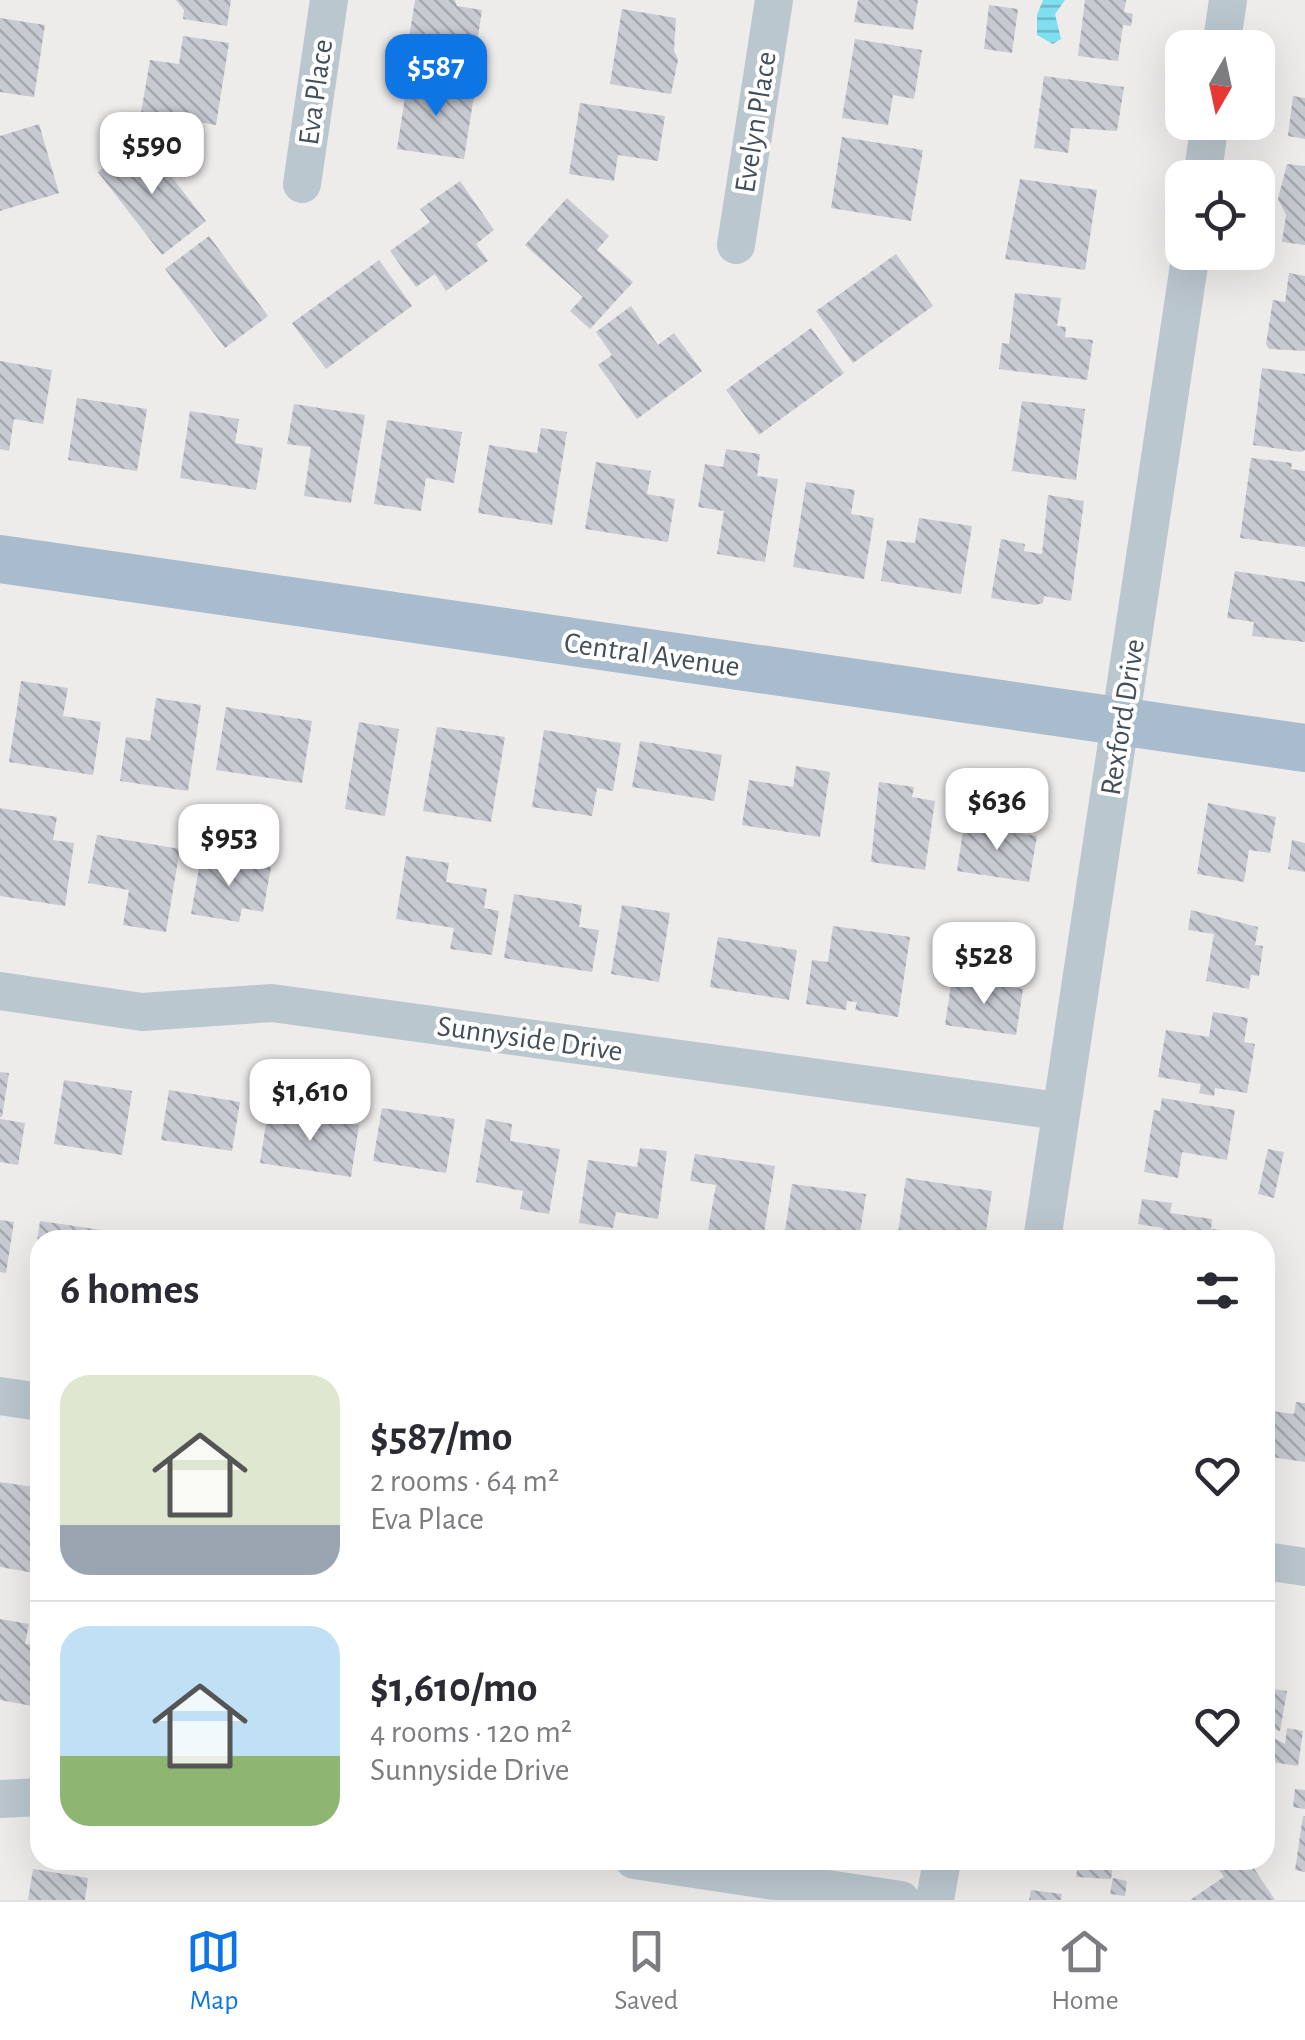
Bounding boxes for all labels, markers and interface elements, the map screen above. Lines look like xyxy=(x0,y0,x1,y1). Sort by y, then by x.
north arrow xyxy=(1165,30,1275,140)
map controls xyxy=(1165,30,1275,270)
pin: $587 xyxy=(377,34,495,119)
street label: Eva Place xyxy=(294,37,338,147)
street label: Evelyn Place xyxy=(730,49,782,195)
text: $587 xyxy=(407,50,465,82)
pin: $590 xyxy=(93,112,211,197)
text: $590 xyxy=(122,128,182,160)
button: locate xyxy=(1165,160,1275,270)
street label: Central Avenue xyxy=(562,628,742,682)
street label: Rexford Drive xyxy=(1096,637,1150,798)
pin: $636 xyxy=(938,768,1056,853)
text: $636 xyxy=(967,784,1027,816)
pin: $953 xyxy=(170,804,288,889)
text: $953 xyxy=(200,820,258,852)
pin: $528 xyxy=(925,922,1043,1007)
text: $528 xyxy=(954,938,1014,970)
street label: Sunnyside Drive xyxy=(435,1011,625,1067)
pin: $1,610 xyxy=(229,1059,391,1144)
text: $1,610 xyxy=(272,1075,348,1107)
icon: filters xyxy=(1190,1263,1245,1318)
text: 6 homes xyxy=(60,1269,199,1311)
icon: home xyxy=(140,1415,260,1535)
text: $587/mo xyxy=(370,1416,512,1458)
icon: heart xyxy=(1190,1448,1245,1503)
text: 2 rooms · 64 m² xyxy=(370,1465,559,1497)
text: Eva Place xyxy=(370,1503,484,1535)
icon: home xyxy=(140,1666,260,1786)
text: $1,610/mo xyxy=(370,1667,538,1709)
icon: heart xyxy=(1190,1699,1245,1754)
text: 4 rooms · 120 m² xyxy=(370,1716,572,1748)
text: Sunnyside Drive xyxy=(370,1754,570,1786)
tab: Map xyxy=(186,1924,241,2018)
tab: Saved xyxy=(614,1924,678,2018)
tab: Home xyxy=(1051,1924,1119,2018)

